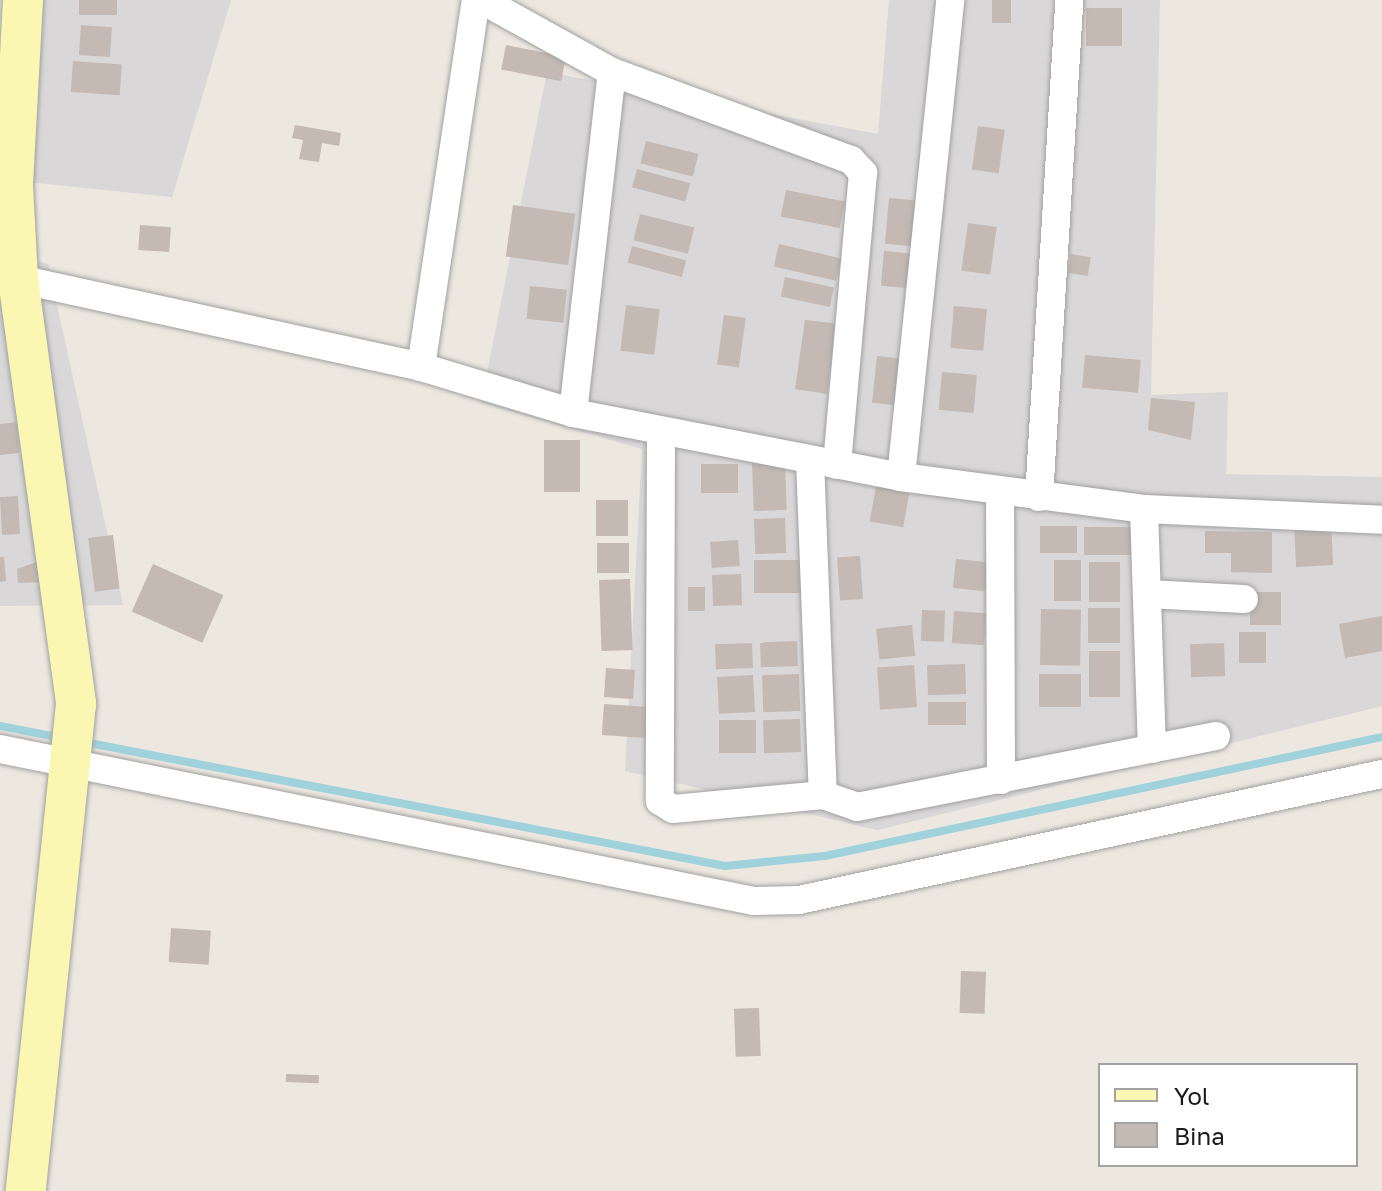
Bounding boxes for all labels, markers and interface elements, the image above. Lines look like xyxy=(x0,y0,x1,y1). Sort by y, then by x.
legend xyxy=(1098,1063,1358,1167)
text: Yol xyxy=(1174,1081,1210,1110)
text: Bina xyxy=(1174,1121,1225,1150)

